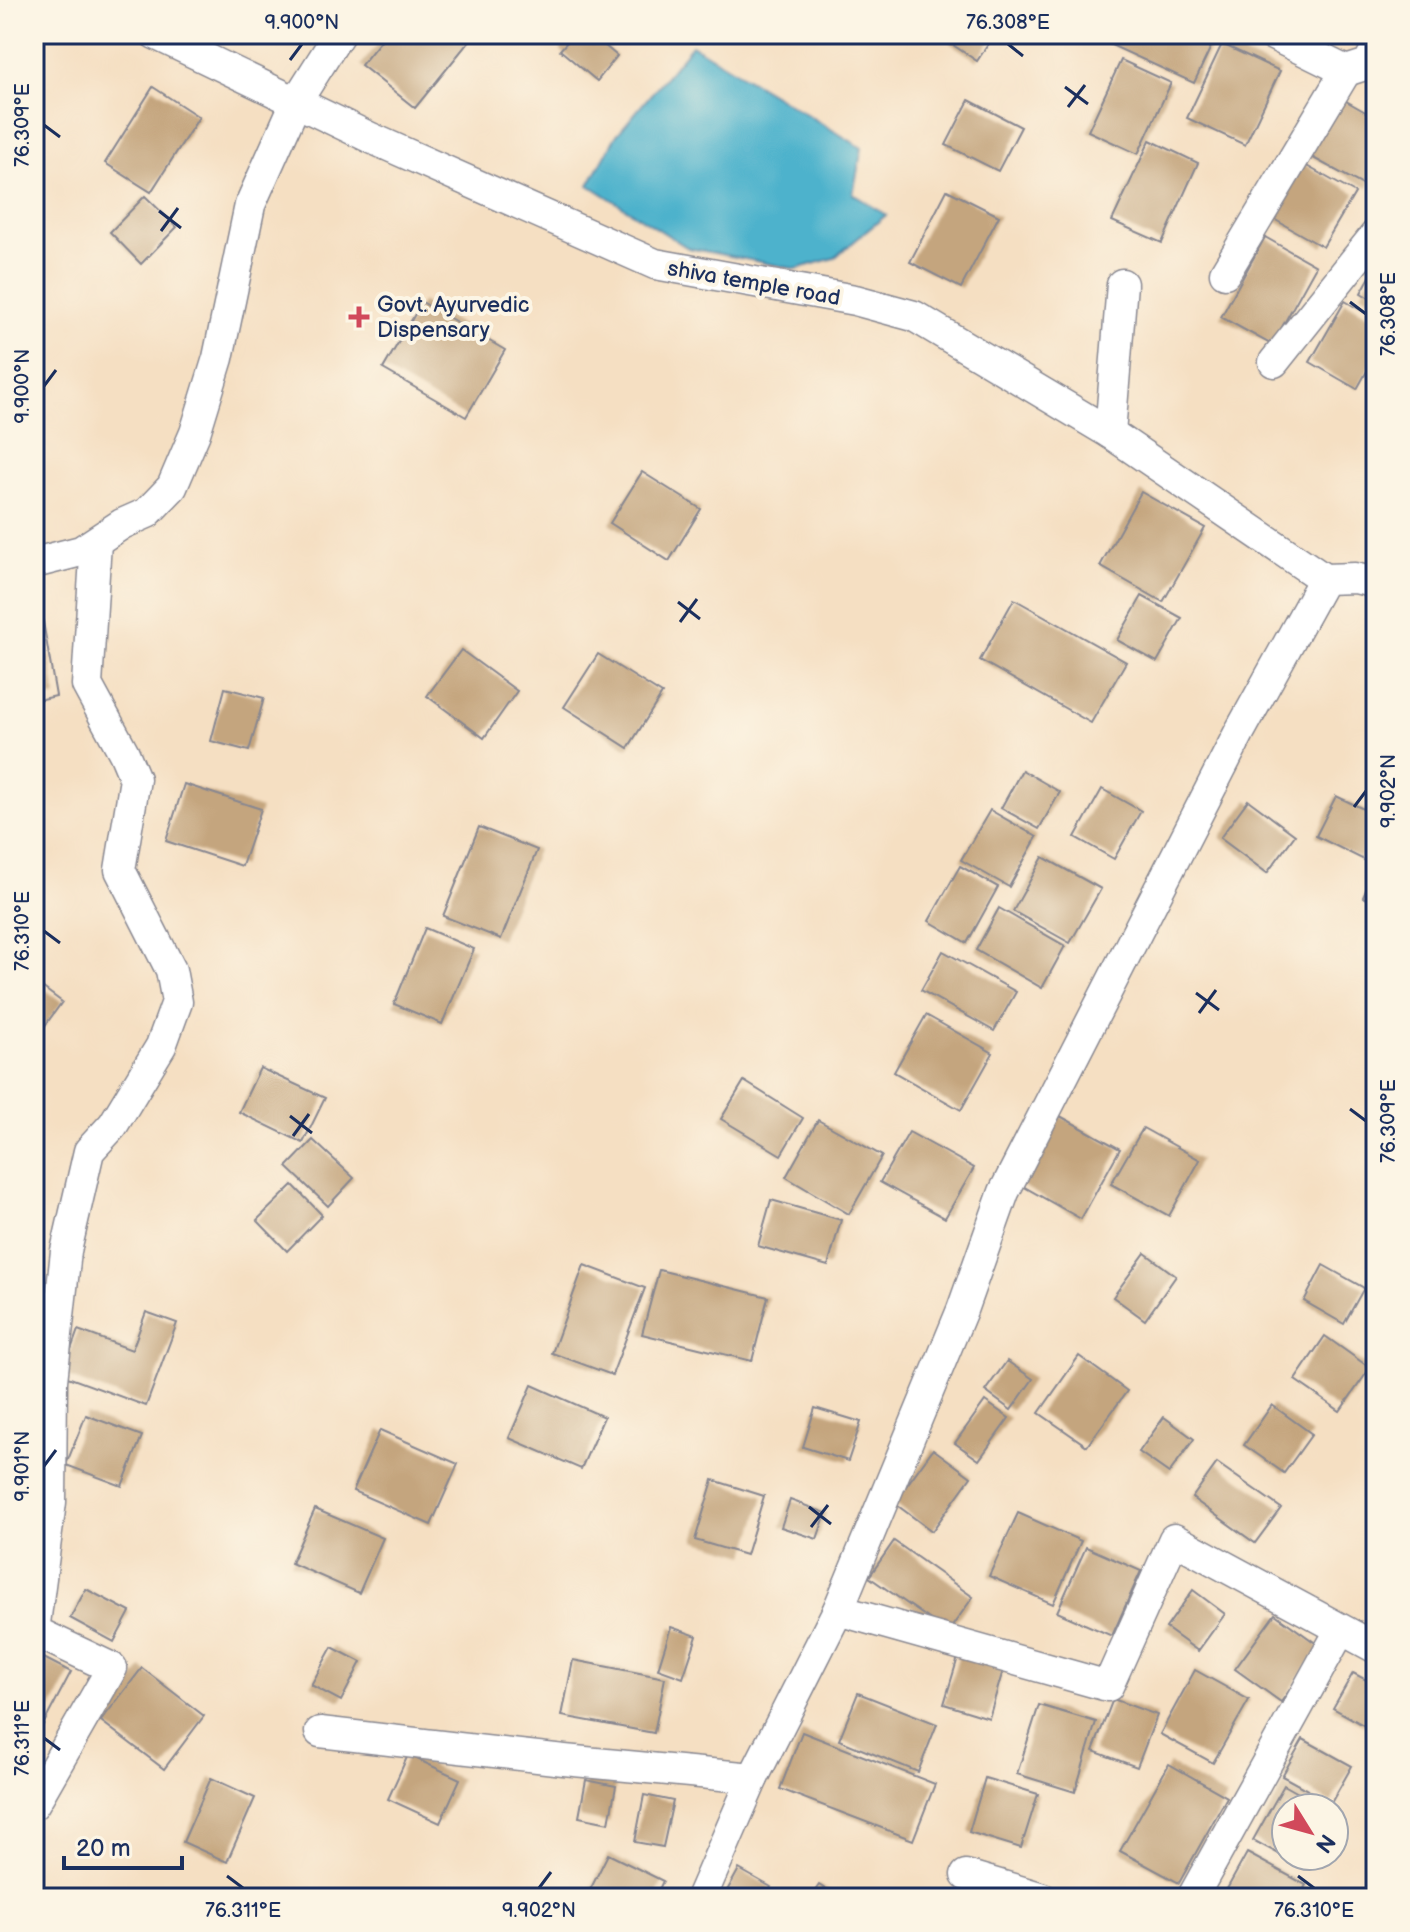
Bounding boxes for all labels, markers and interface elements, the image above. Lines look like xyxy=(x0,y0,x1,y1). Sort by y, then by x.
text: 9.900°N xyxy=(265,11,339,35)
text: 76.308°E xyxy=(966,11,1050,35)
text: 76.309°E xyxy=(11,83,35,167)
street label: shiva temple road xyxy=(665,255,842,312)
text: 76.308°E xyxy=(1377,272,1401,356)
place label: Govt. Ayurvedic Dispensary xyxy=(377,292,529,344)
marker: Govt. Ayurvedic Dispensary xyxy=(348,306,370,328)
text: 9.900°N xyxy=(11,349,35,423)
text: 9.902°N xyxy=(1377,754,1401,828)
text: 76.310°E xyxy=(11,891,35,971)
text: 76.309°E xyxy=(1377,1079,1401,1163)
text: 9.901°N xyxy=(11,1431,35,1501)
text: 76.311°E xyxy=(11,1700,35,1776)
north arrow xyxy=(1270,1792,1350,1872)
scale bar xyxy=(64,1820,182,1870)
text: N xyxy=(1309,1828,1341,1858)
text: 20 m xyxy=(76,1834,131,1863)
text: 76.311°E xyxy=(205,1899,281,1923)
text: 9.902°N xyxy=(502,1899,576,1923)
text: 76.310°E xyxy=(1274,1899,1354,1923)

